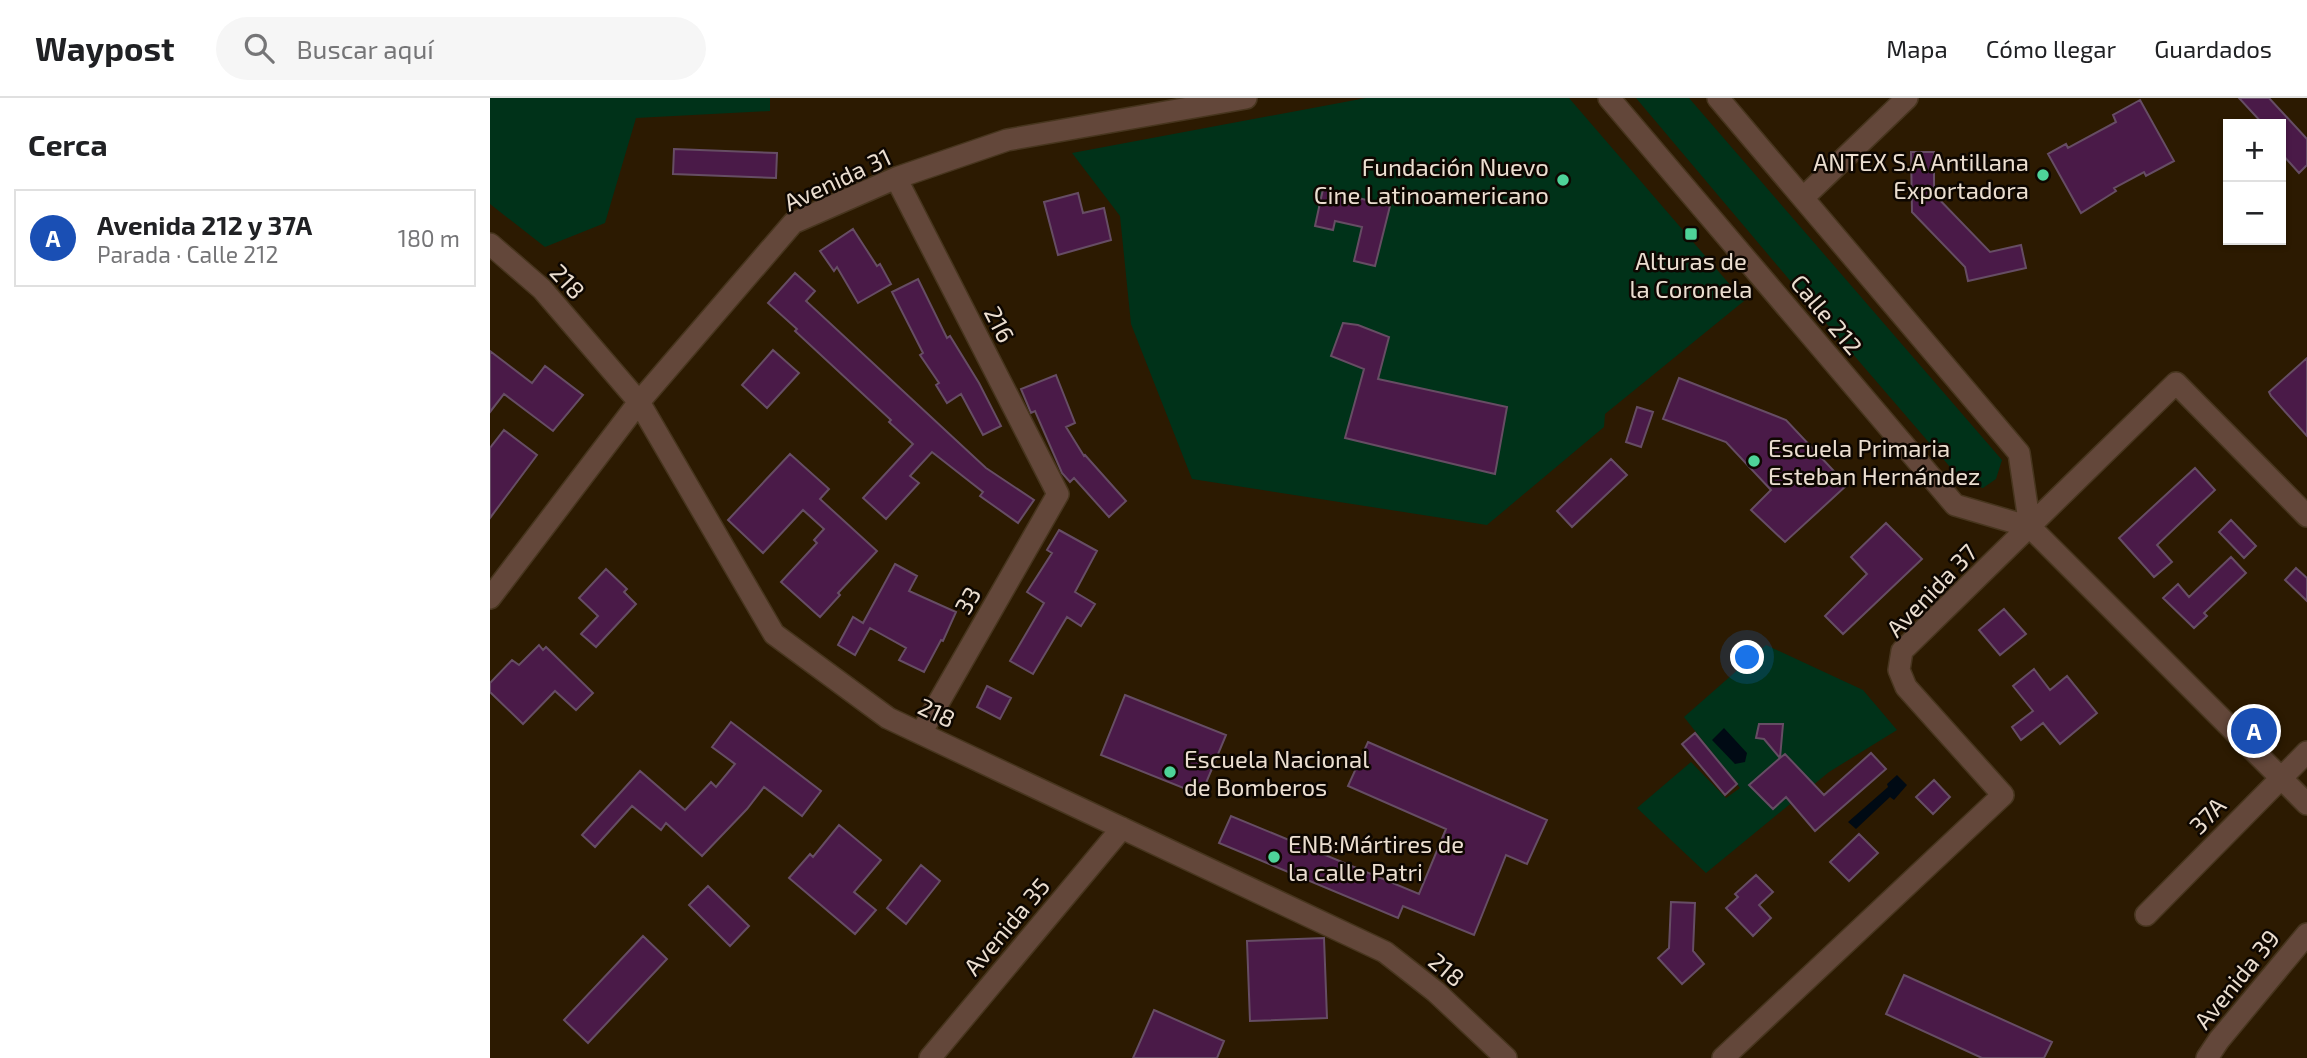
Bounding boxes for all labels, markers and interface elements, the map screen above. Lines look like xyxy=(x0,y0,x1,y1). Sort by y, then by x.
search box xyxy=(216,17,706,80)
text: Waypost xyxy=(35,28,174,68)
icon: search xyxy=(240,29,278,67)
text: Buscar aquí xyxy=(296,33,434,64)
text: Mapa xyxy=(1886,34,1948,63)
text: Cómo llegar xyxy=(1986,34,2116,63)
text: Guardados xyxy=(2154,34,2272,63)
map controls xyxy=(2223,119,2286,245)
button: + xyxy=(2223,119,2286,182)
text: Cerca xyxy=(28,126,108,162)
street label: Avenida 31 xyxy=(779,142,895,216)
place label: ANTEX S.A Antillana Exportadora xyxy=(1813,147,2029,204)
place label: Fundación Nuevo Cine Latinoamericano xyxy=(1314,152,1549,209)
marker: ANTEX S.A Antillana Exportadora xyxy=(2035,167,2051,183)
marker: Fundación Nuevo Cine Latinoamericano xyxy=(1555,172,1571,188)
button: − xyxy=(2223,182,2286,245)
text: Avenida 212 y 37A xyxy=(97,209,312,240)
text: A xyxy=(45,224,61,252)
text: 180 m xyxy=(398,224,460,252)
marker: Alturas de la Coronela xyxy=(1683,226,1699,242)
text: Parada · Calle 212 xyxy=(97,240,278,268)
place label: Alturas de la Coronela xyxy=(1629,246,1753,303)
street label: 218 xyxy=(545,257,591,305)
street label: Calle 212 xyxy=(1785,268,1869,360)
street label: 216 xyxy=(979,301,1021,347)
place label: Escuela Primaria Esteban Hernández xyxy=(1768,433,1980,490)
marker: Escuela Primaria Esteban Hernández xyxy=(1746,453,1762,469)
street label: Avenida 37 xyxy=(1880,538,1982,642)
street label: 33 xyxy=(948,581,986,619)
your location xyxy=(1730,640,1764,674)
street label: 218 xyxy=(914,691,960,733)
pin: A xyxy=(2231,705,2277,757)
place label: Escuela Nacional de Bomberos xyxy=(1184,744,1369,801)
marker: Escuela Nacional de Bomberos xyxy=(1162,764,1178,780)
street label: 37A xyxy=(2183,791,2231,839)
place label: ENB:Mártires de la calle Patri xyxy=(1288,829,1464,886)
marker: ENB:Mártires de la calle Patri xyxy=(1266,849,1282,865)
street label: Avenida 35 xyxy=(957,871,1055,981)
street label: Avenida 39 xyxy=(2187,924,2285,1034)
street label: 218 xyxy=(1423,946,1471,992)

